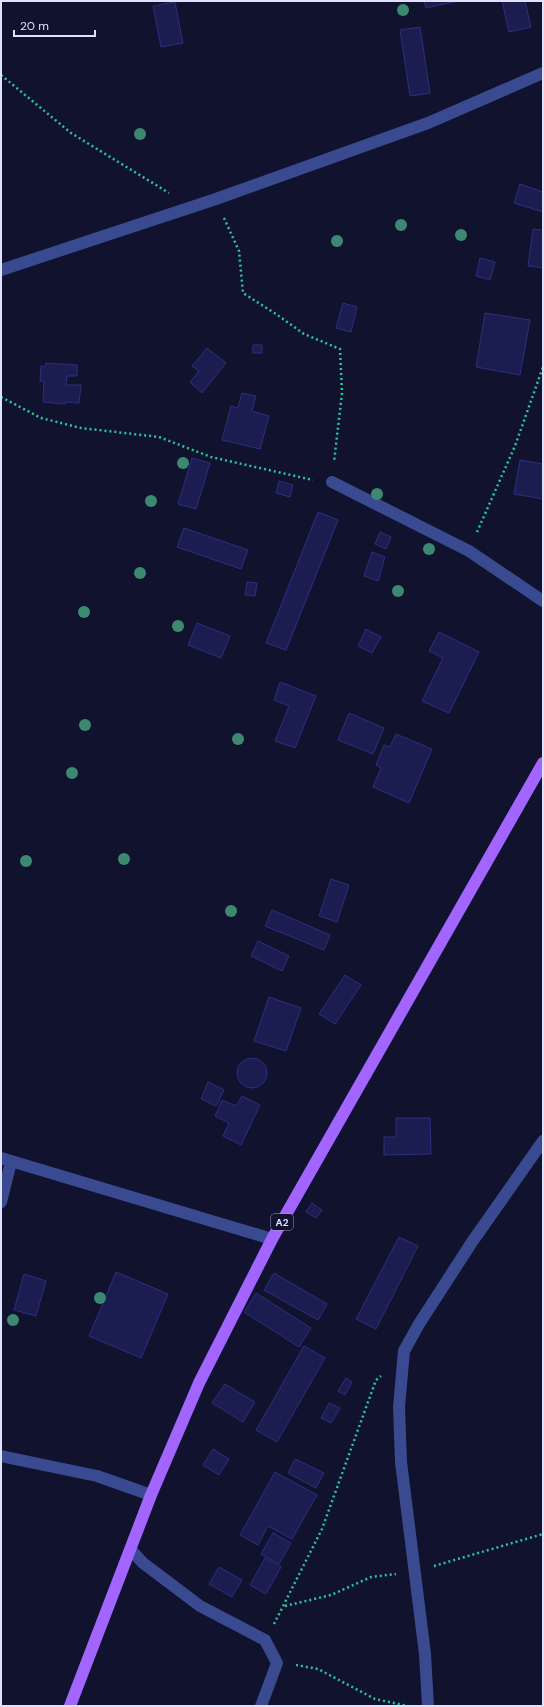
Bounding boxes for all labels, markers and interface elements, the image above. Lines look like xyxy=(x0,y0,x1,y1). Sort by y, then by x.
scale bar xyxy=(14,12,95,38)
text: 20 m xyxy=(20,18,49,34)
road number: A2 xyxy=(271,1214,293,1230)

